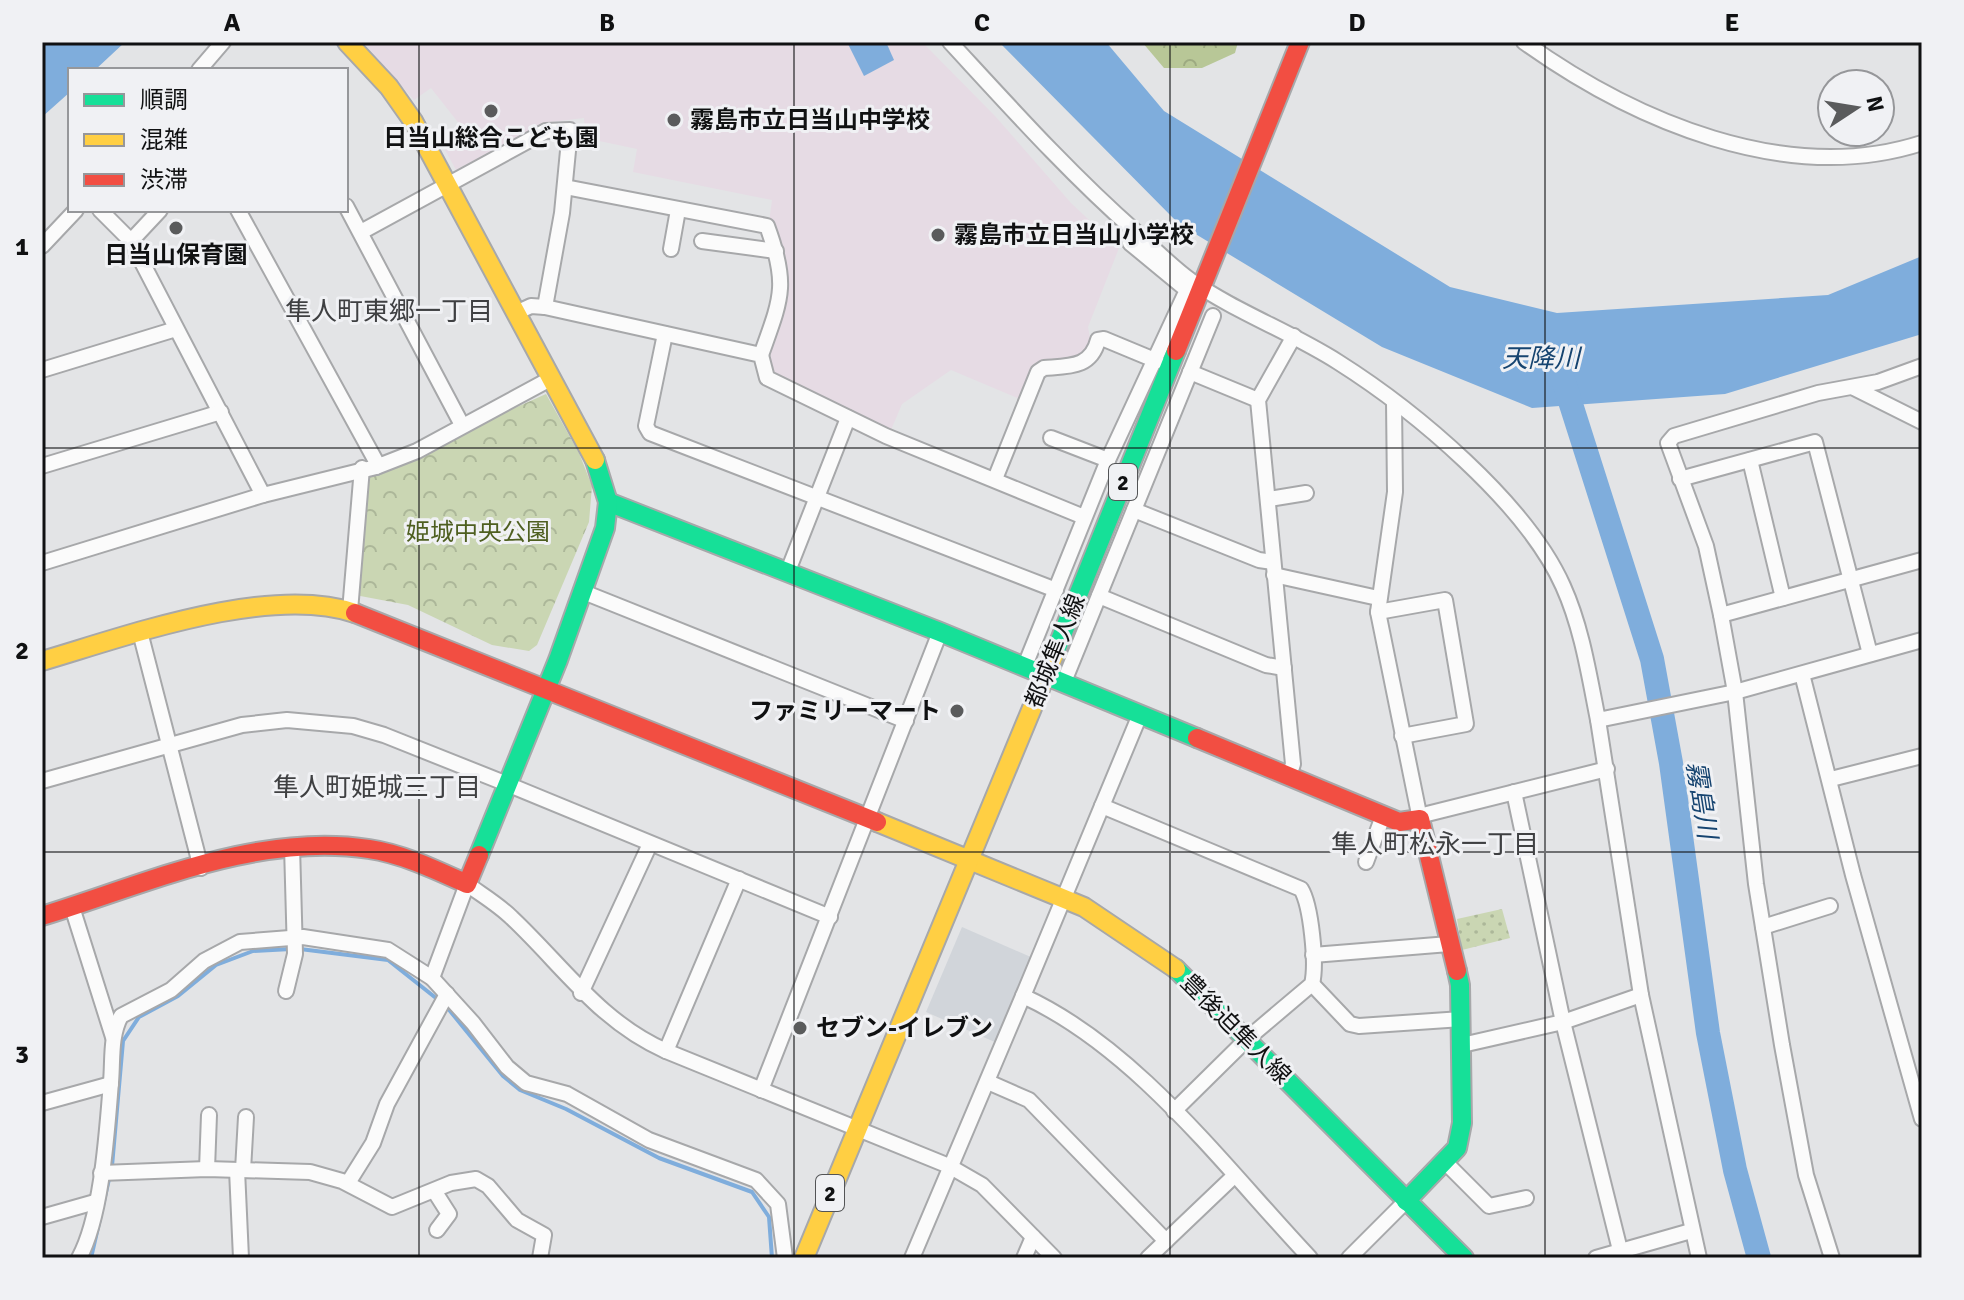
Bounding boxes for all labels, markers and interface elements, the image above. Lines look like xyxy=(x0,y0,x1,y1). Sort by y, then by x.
text: A xyxy=(224,7,241,39)
text: B xyxy=(599,7,615,39)
text: C xyxy=(974,7,990,39)
text: D xyxy=(1348,7,1366,39)
text: E xyxy=(1725,7,1739,39)
legend xyxy=(68,68,348,212)
north arrow xyxy=(1816,68,1896,148)
text: 順調 xyxy=(140,85,188,115)
text: N xyxy=(1860,94,1890,114)
marker: 日当山総合こども園 xyxy=(482,102,500,120)
place label: 霧島市立日当山中学校 xyxy=(690,105,930,135)
marker: 霧島市立日当山中学校 xyxy=(665,111,683,129)
place label: 日当山総合こども園 xyxy=(383,123,599,153)
text: 混雑 xyxy=(140,125,188,155)
text: 渋滞 xyxy=(140,165,188,195)
marker: 日当山保育園 xyxy=(167,219,185,237)
place label: 霧島市立日当山小学校 xyxy=(954,220,1194,250)
marker: 霧島市立日当山小学校 xyxy=(929,226,947,244)
text: 1 xyxy=(15,231,29,263)
place label: 日当山保育園 xyxy=(104,240,248,270)
district label: 隼人町東郷一丁目 xyxy=(285,296,493,328)
water label: 天降川 xyxy=(1502,343,1583,375)
road number: 2 xyxy=(1109,464,1137,500)
park label: 姫城中央公園 xyxy=(406,517,550,547)
street label: 都城隼人線 xyxy=(1019,590,1091,712)
text: 2 xyxy=(15,635,29,667)
place label: ファミリーマート xyxy=(749,696,941,726)
marker: ファミリーマート xyxy=(948,702,966,720)
water label: 霧島川 xyxy=(1679,759,1723,844)
district label: 隼人町姫城三丁目 xyxy=(273,772,481,804)
district label: 隼人町松永一丁目 xyxy=(1331,829,1539,861)
street label: 豊後迫隼人線 xyxy=(1174,967,1298,1091)
place label: セブン-イレブン xyxy=(816,1013,993,1043)
marker: セブン-イレブン xyxy=(791,1019,809,1037)
text: 3 xyxy=(15,1039,29,1071)
road number: 2 xyxy=(816,1175,844,1211)

